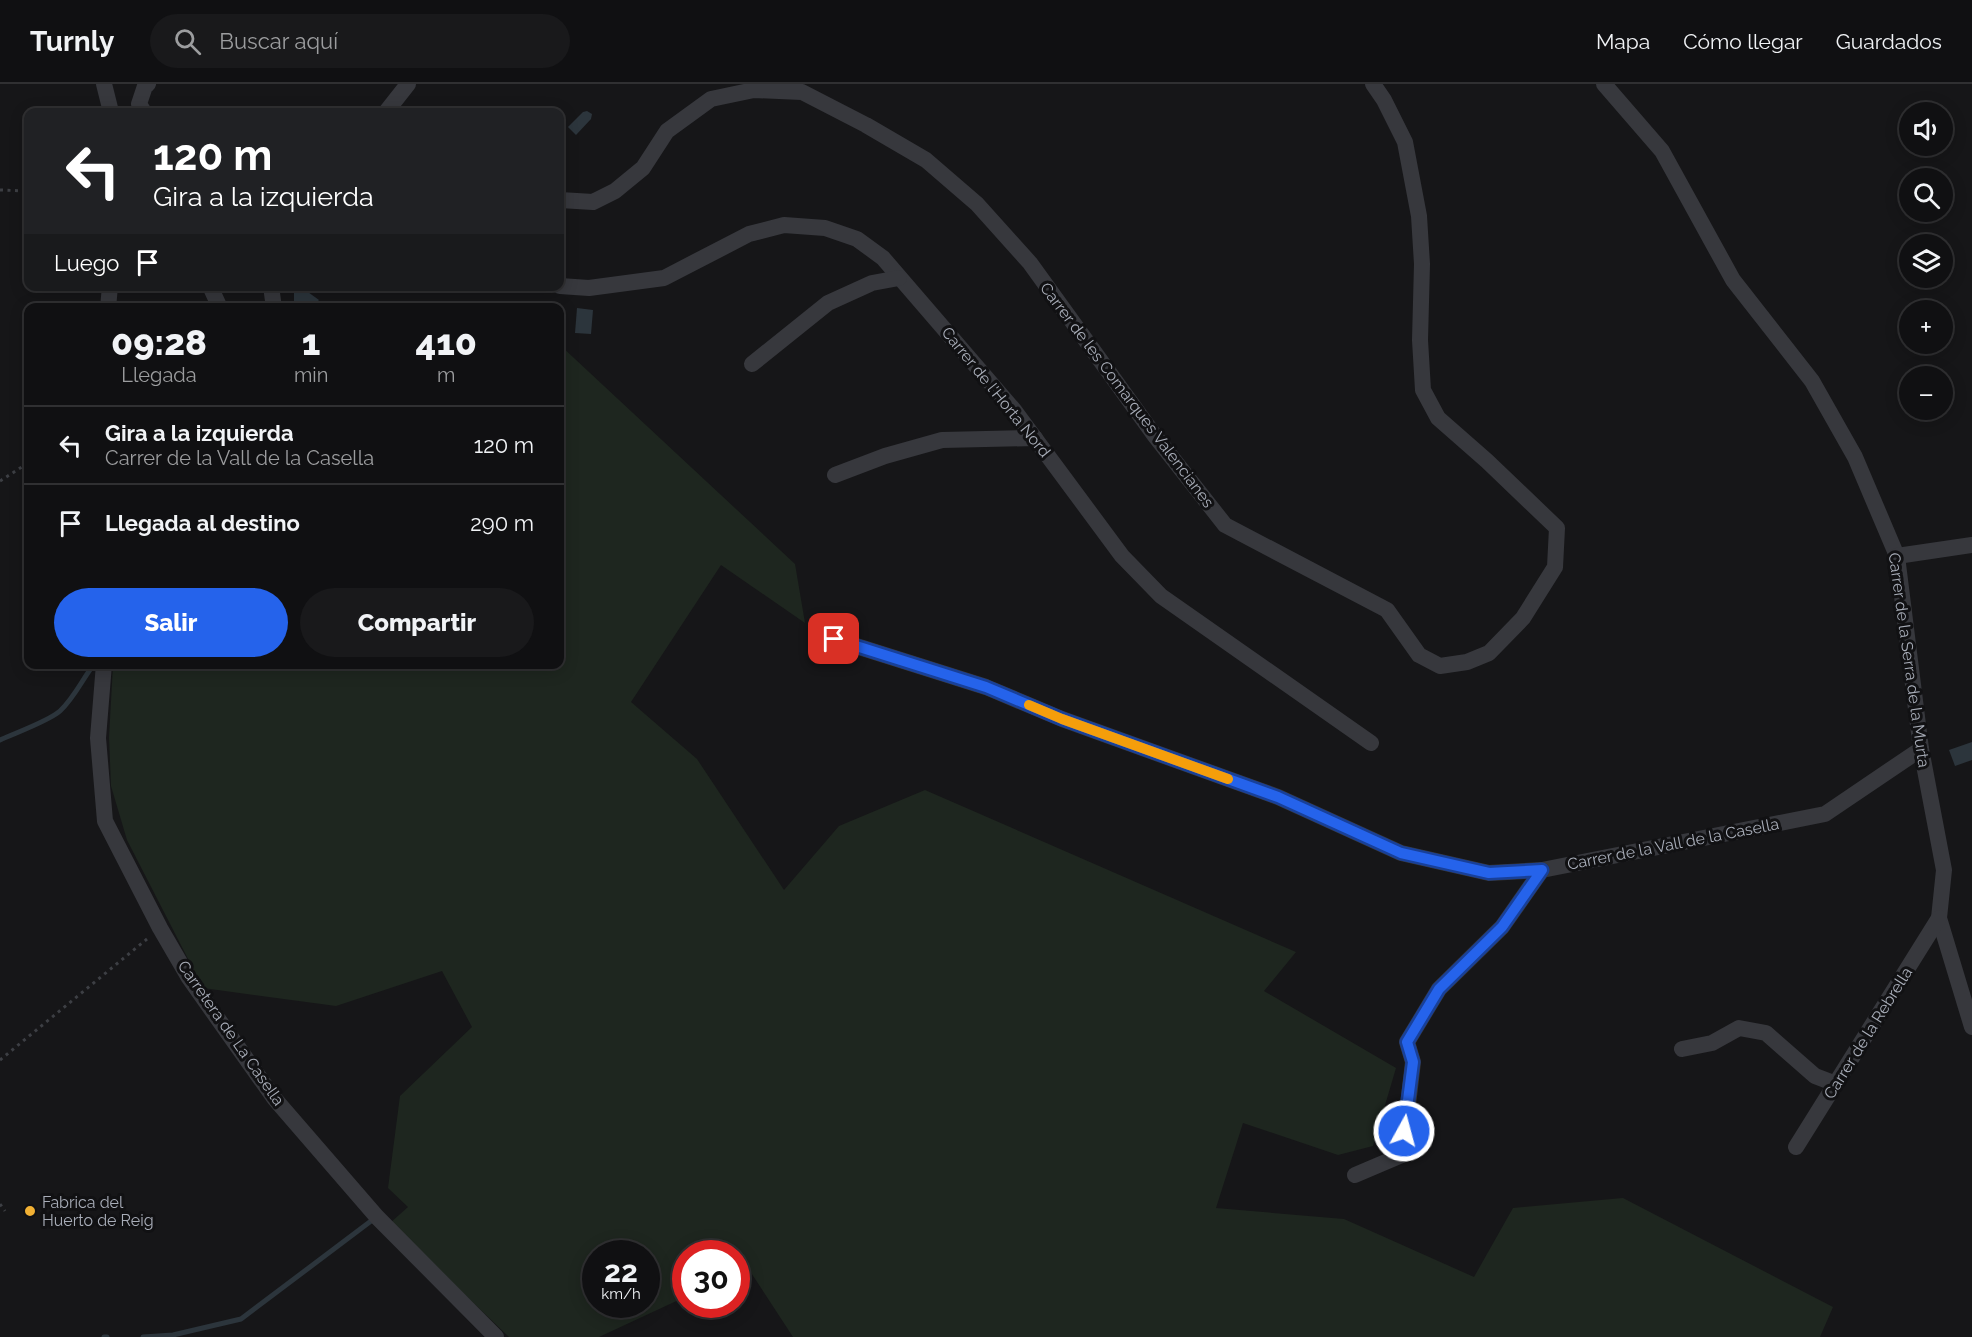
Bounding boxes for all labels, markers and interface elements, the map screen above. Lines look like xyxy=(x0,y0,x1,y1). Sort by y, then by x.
search box xyxy=(150,14,570,68)
text: Turnly xyxy=(30,25,114,58)
icon: search xyxy=(171,25,204,58)
text: Buscar aquí xyxy=(219,28,338,54)
text: Mapa xyxy=(1596,29,1650,54)
text: Cómo llegar xyxy=(1683,29,1803,54)
text: Guardados xyxy=(1836,29,1942,54)
map controls xyxy=(1899,102,1953,420)
button: sound xyxy=(1899,102,1953,156)
text: 120 m xyxy=(153,131,272,180)
icon: left xyxy=(54,132,132,210)
button: search xyxy=(1899,168,1953,222)
text: Gira a la izquierda xyxy=(153,181,374,212)
button: layers xyxy=(1899,234,1953,288)
icon: arrive xyxy=(131,246,164,279)
text: Luego xyxy=(54,250,119,276)
street label: Carrer de les Comarques Valencianes xyxy=(1036,279,1218,512)
button: + xyxy=(1899,300,1953,354)
text: 09:28 xyxy=(111,321,207,363)
text: 1 xyxy=(302,321,321,363)
text: 410 xyxy=(415,321,477,363)
street label: Carrer de l'Horta Nord xyxy=(938,323,1054,461)
text: Llegada xyxy=(121,363,197,387)
text: min xyxy=(294,363,328,387)
text: m xyxy=(437,363,455,387)
button: − xyxy=(1899,366,1953,420)
text: Gira a la izquierda xyxy=(105,420,294,446)
icon: left xyxy=(54,429,87,462)
text: 120 m xyxy=(474,432,534,458)
text: Carrer de la Vall de la Casella xyxy=(105,446,374,470)
icon: arrive xyxy=(54,507,87,540)
text: Llegada al destino xyxy=(105,510,300,536)
text: 290 m xyxy=(470,510,534,536)
street label: Carrer de la Serra de la Murta xyxy=(1885,551,1933,769)
button: Salir xyxy=(54,588,288,657)
button: Compartir xyxy=(300,588,534,657)
pin xyxy=(808,613,859,664)
icon: arrive xyxy=(817,622,850,655)
street label: Carrer de la Vall de la Casella xyxy=(1566,814,1780,874)
street label: Carretera de La Casella xyxy=(174,957,288,1109)
street label: Carrer de la Rebrella xyxy=(1820,964,1916,1102)
position arrow xyxy=(1372,1099,1436,1163)
place label: Fabrica del Huerto de Reig xyxy=(42,1193,154,1230)
marker: Fabrica del Huerto de Reig xyxy=(23,1204,37,1218)
speed limit sign: 30 xyxy=(672,1240,750,1318)
text: 22 xyxy=(604,1254,638,1289)
text: km/h xyxy=(601,1285,641,1303)

